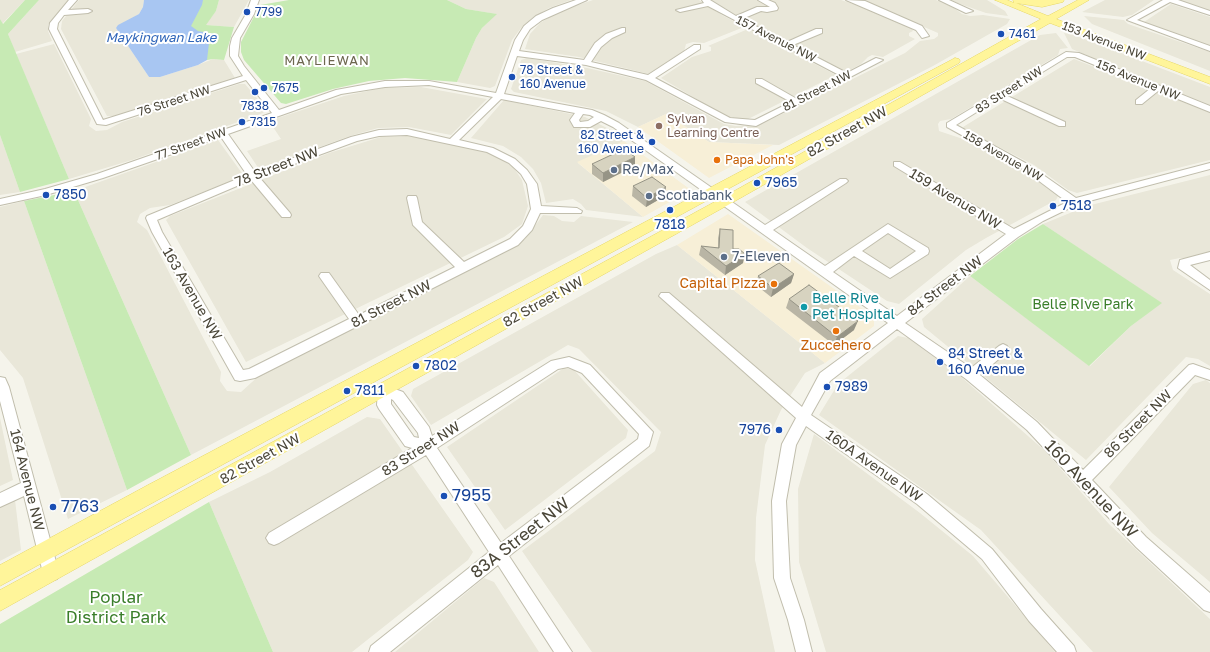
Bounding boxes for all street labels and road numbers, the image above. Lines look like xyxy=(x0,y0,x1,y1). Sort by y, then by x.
street label: 157 Avenue NW xyxy=(733,13,819,65)
street label: 153 Avenue NW xyxy=(1060,18,1148,64)
street label: 156 Avenue NW xyxy=(1094,57,1182,103)
street label: 83 Street NW xyxy=(973,64,1045,116)
street label: 81 Street NW xyxy=(780,67,854,115)
street label: 76 Street NW xyxy=(136,82,212,120)
street label: 82 Street NW xyxy=(804,103,890,161)
street label: 77 Street NW xyxy=(153,124,229,164)
street label: 158 Avenue NW xyxy=(961,127,1045,185)
street label: 78 Street NW xyxy=(233,143,321,191)
street label: 159 Avenue NW xyxy=(906,165,1004,233)
street label: 163 Avenue NW xyxy=(159,245,225,343)
street label: 84 Street NW xyxy=(904,252,986,320)
street label: 82 Street NW xyxy=(500,273,586,331)
street label: 81 Street NW xyxy=(348,277,434,331)
street label: 86 Street NW xyxy=(1100,386,1176,462)
street label: 83 Street NW xyxy=(379,418,463,480)
street label: 160A Avenue NW xyxy=(823,426,925,506)
street label: 164 Avenue NW xyxy=(6,427,48,533)
street label: 82 Street NW xyxy=(217,430,303,488)
street label: 160 Avenue NW xyxy=(1040,436,1142,542)
street label: 83A Street NW xyxy=(467,493,573,583)

